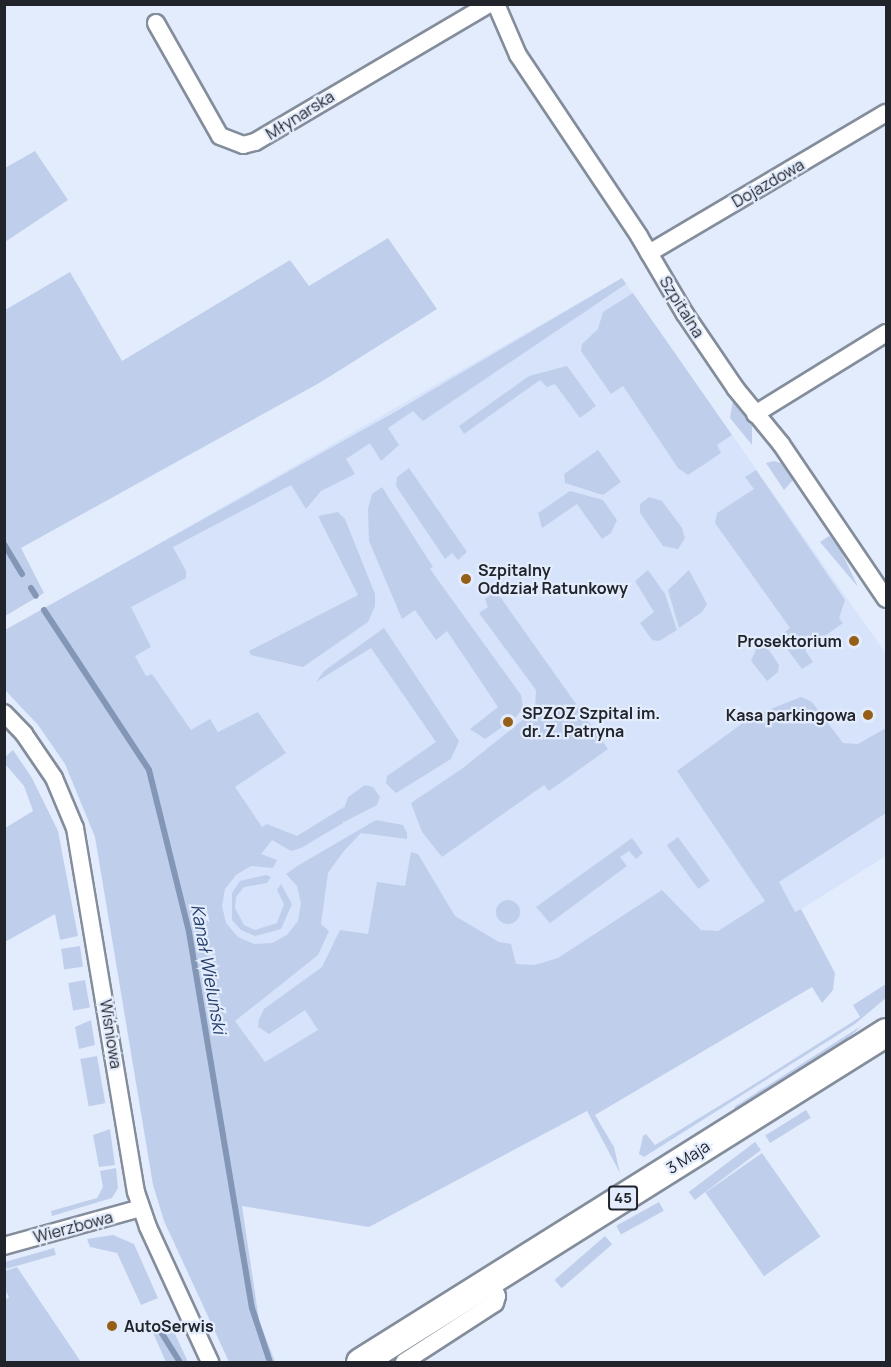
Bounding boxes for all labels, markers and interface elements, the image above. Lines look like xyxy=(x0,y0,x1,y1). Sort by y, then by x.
street label: Młynarska xyxy=(262,86,338,144)
street label: Dojazdowa xyxy=(728,155,808,211)
street label: Szpitalna xyxy=(656,273,708,341)
place label: Szpitalny Oddział Ratunkowy xyxy=(478,560,628,598)
marker: Szpitalny Oddział Ratunkowy xyxy=(459,572,473,586)
place label: Prosektorium xyxy=(737,631,842,651)
marker: Prosektorium xyxy=(847,634,861,648)
place label: SPZOZ Szpital im. dr. Z. Patryna xyxy=(522,703,660,741)
place label: Kasa parkingowa xyxy=(726,705,856,725)
marker: Kasa parkingowa xyxy=(861,708,875,722)
marker: SPZOZ Szpital im. dr. Z. Patryna xyxy=(499,713,517,731)
water label: Kanał Wieluński xyxy=(187,903,231,1035)
street label: Wiśniowa xyxy=(96,998,126,1070)
street label: 3 Maja xyxy=(663,1136,713,1178)
road number: 45 xyxy=(608,1186,638,1210)
street label: Wierzbowa xyxy=(31,1207,115,1247)
place label: AutoSerwis xyxy=(124,1316,214,1336)
marker: AutoSerwis xyxy=(105,1319,119,1333)

